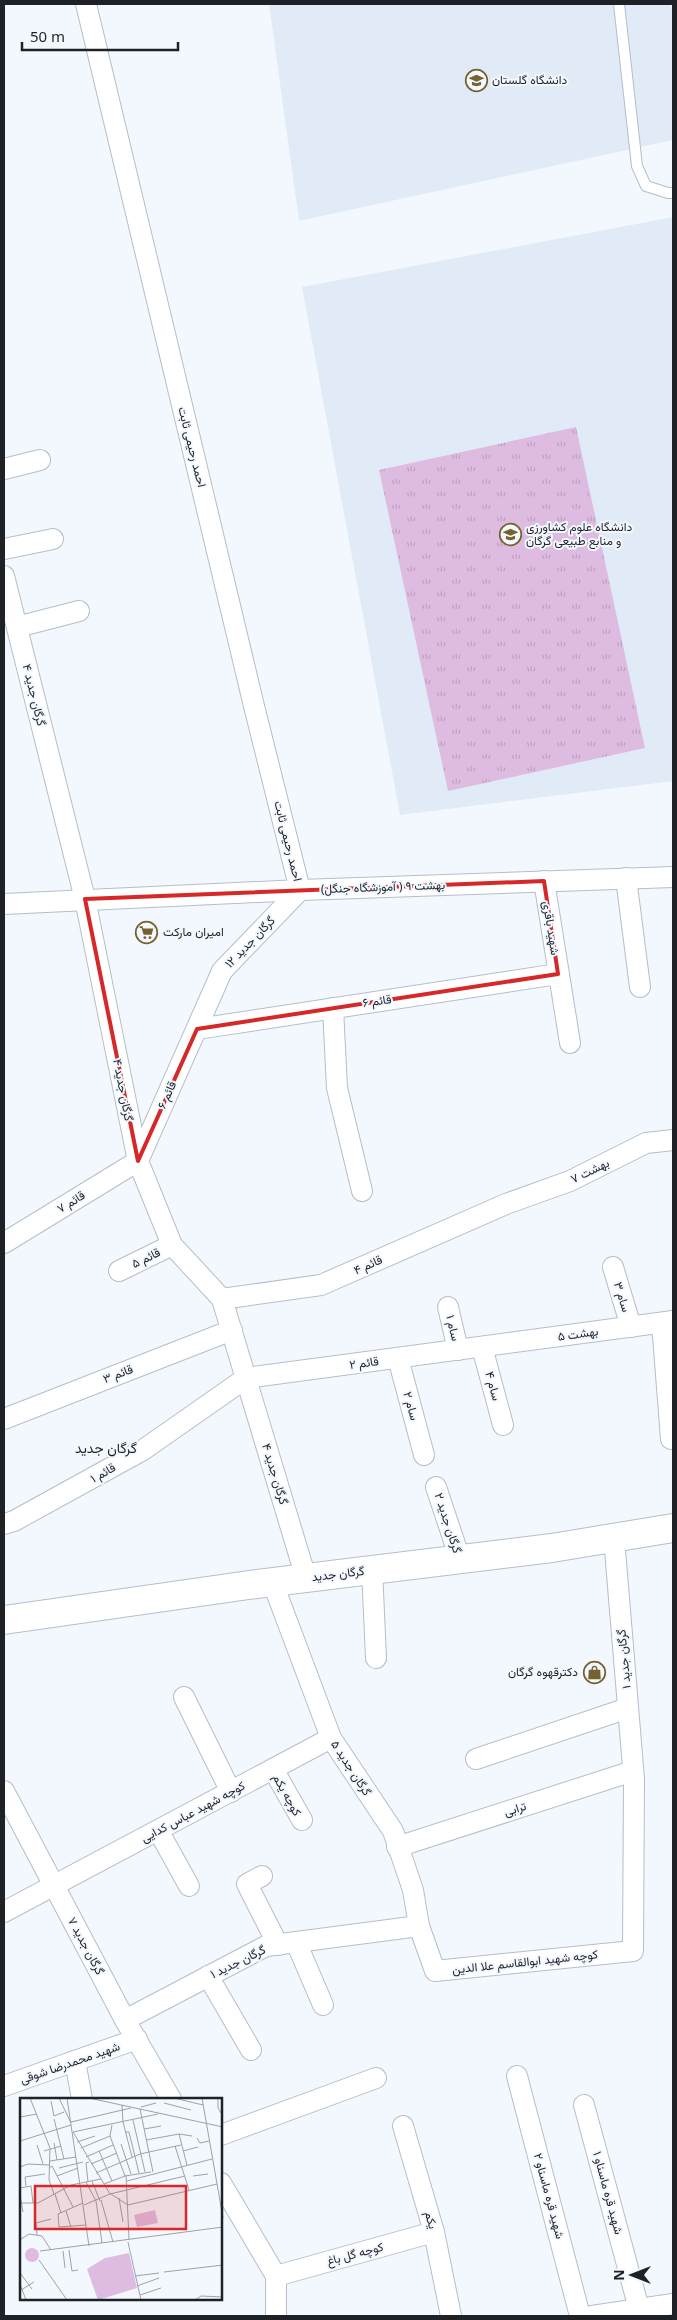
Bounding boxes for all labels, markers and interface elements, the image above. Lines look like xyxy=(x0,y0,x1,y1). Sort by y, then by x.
scale bar xyxy=(22,20,179,52)
text: 50 m xyxy=(30,26,65,46)
school or university icon: دانشگاه گلستان xyxy=(464,68,488,92)
place label: دانشگاه گلستان xyxy=(492,71,567,88)
street label: احمد رحیمی ثابت xyxy=(174,405,211,489)
place label: دانشگاه علوم کشاورزی و منابع طبیعی گرگان xyxy=(526,518,632,550)
school or university icon: دانشگاه علوم کشاورزی و منابع طبیعی گرگان xyxy=(498,522,522,546)
street label: گرگان جدید ۴ xyxy=(19,662,50,728)
street label: احمد رحیمی ثابت xyxy=(270,799,307,883)
street label: بهشت ۹ ( آموزشگاه جنگل) xyxy=(320,876,446,897)
street label: شهید باقری xyxy=(539,900,564,956)
street label: گرگان جدید ۱۲ xyxy=(221,912,279,971)
supermarket icon: امیران مارکت xyxy=(135,920,159,944)
place label: امیران مارکت xyxy=(163,923,224,940)
street label: قائم ۶ xyxy=(361,990,392,1011)
street label: گرگان جدید ۴ xyxy=(109,1057,138,1122)
street label: ۶ قائم xyxy=(153,1078,180,1111)
street label: بهشت ۷ xyxy=(568,1154,612,1187)
street label: ۷ قائم xyxy=(53,1186,88,1217)
street label: ۵ قائم xyxy=(129,1243,163,1272)
street label: قائم ۴ xyxy=(351,1251,385,1278)
street label: ۳ سام xyxy=(610,1280,635,1314)
street label: ۱ سام xyxy=(442,1313,465,1343)
street label: بهشت ۵ xyxy=(556,1322,599,1345)
street label: ۲ قائم xyxy=(348,1352,380,1373)
street label: ۳ قائم xyxy=(100,1360,135,1387)
street label: ۴ سام xyxy=(481,1369,506,1402)
street label: ۲ سام xyxy=(399,1390,423,1422)
district label: گرگان جدید xyxy=(75,1438,137,1457)
street label: گرگان جدید ۴ xyxy=(258,1441,293,1506)
street label: ۱ قائم xyxy=(87,1459,118,1487)
street label: ۲ گرگان جدید xyxy=(431,1490,466,1555)
street label: گرگان جدید xyxy=(311,1562,365,1585)
street label: گرگان جدید ۱ xyxy=(612,1629,635,1690)
shop icon: دکترقهوه گرگان xyxy=(582,1660,606,1684)
place label: دکترقهوه گرگان xyxy=(508,1663,578,1680)
street label: گرگان جدید ۵ xyxy=(327,1737,376,1799)
street label: کوچه یکم xyxy=(269,1771,306,1819)
street label: کوچه شهید عباس کدایی xyxy=(138,1777,248,1846)
street label: ترابی xyxy=(501,1797,529,1820)
street label: گرگان جدید ۷ xyxy=(64,1914,109,1978)
street label: گرگان جدید ۱ xyxy=(207,1941,268,1982)
street label: کوچه شهید ابوالقاسم علا الدین xyxy=(451,1945,599,1978)
street label: شهید محمدرضا شوقی xyxy=(18,2037,122,2088)
inset map xyxy=(20,2098,222,2300)
street label: ۱ شهید قره ماسناو xyxy=(589,2149,628,2236)
street label: ۲ شهید قره ماسناو xyxy=(530,2151,569,2241)
street label: یکم xyxy=(421,2209,442,2231)
street label: کوچه گل باغ xyxy=(325,2238,385,2270)
north arrow xyxy=(607,2250,657,2300)
text: N xyxy=(609,2269,628,2281)

